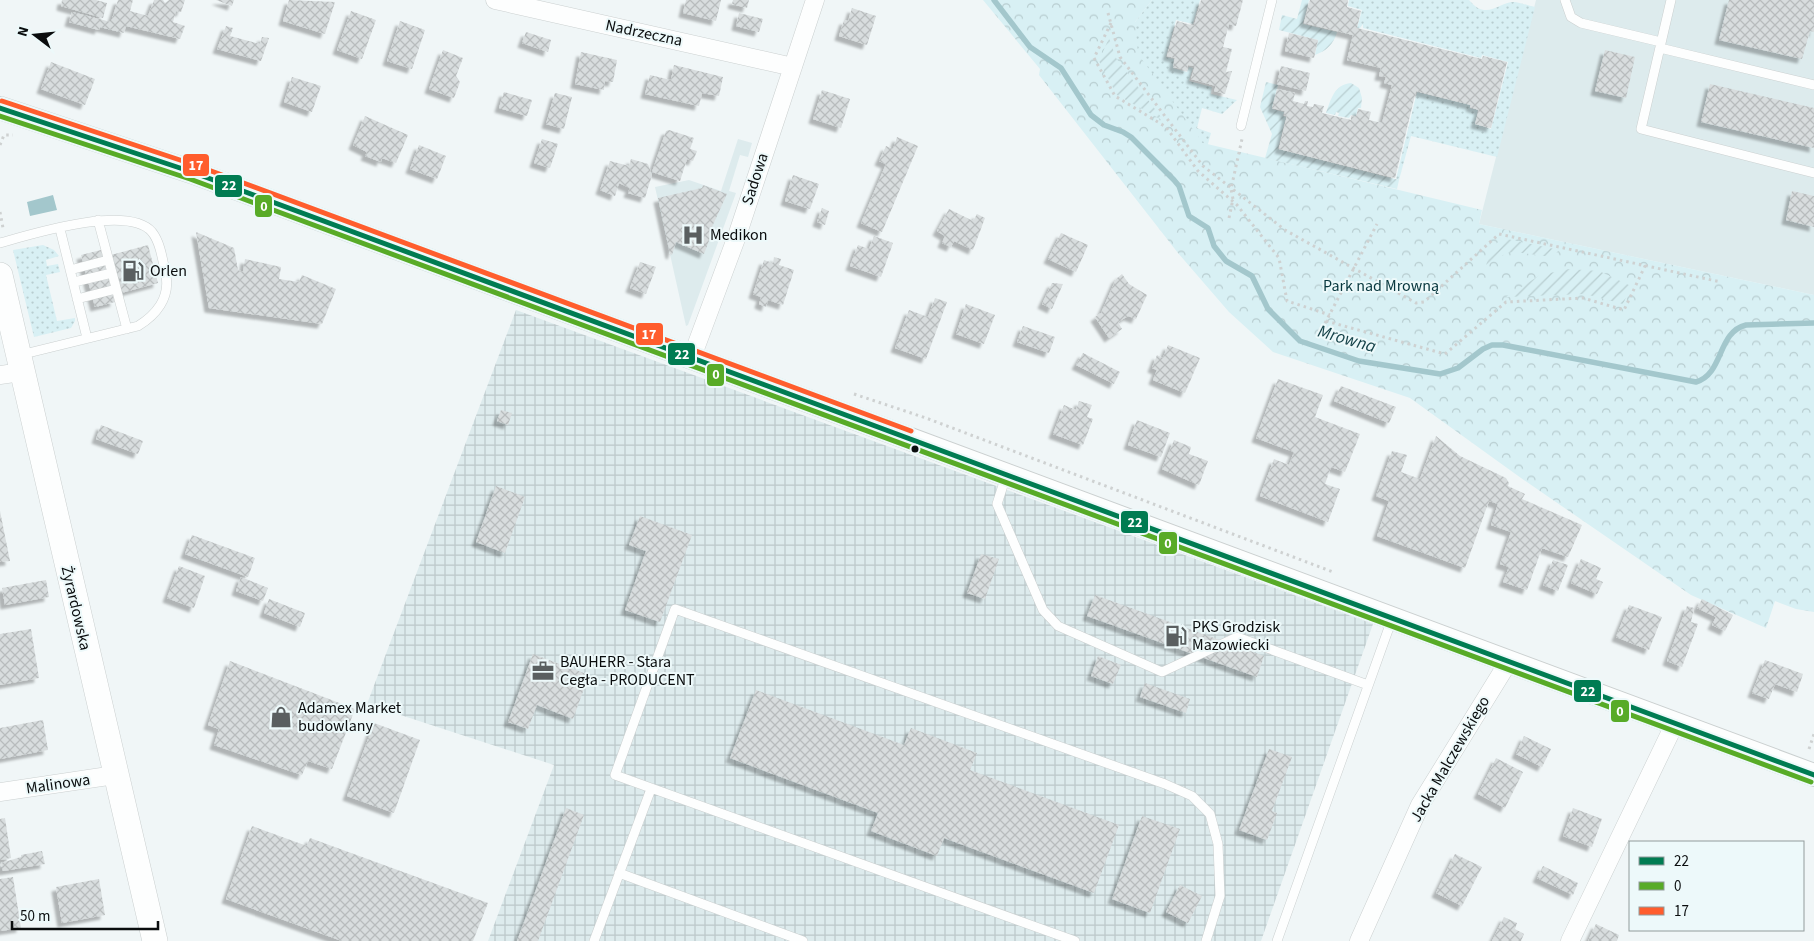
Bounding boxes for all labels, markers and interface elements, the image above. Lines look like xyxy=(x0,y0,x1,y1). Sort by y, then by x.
north arrow xyxy=(10,10,60,60)
street label: Nadrzeczna xyxy=(603,14,685,52)
text: N xyxy=(13,24,34,39)
street label: Sadowa xyxy=(736,150,774,208)
line badge: 17 xyxy=(182,153,210,177)
text: 17 xyxy=(189,156,203,176)
line badge: 22 xyxy=(214,174,243,198)
text: 22 xyxy=(222,176,236,196)
line badge: 0 xyxy=(254,194,273,218)
text: 0 xyxy=(260,197,268,217)
hospital icon: Medikon xyxy=(680,222,706,248)
place label: Medikon xyxy=(710,224,767,246)
fuel station icon: Orlen xyxy=(120,258,146,284)
place label: Orlen xyxy=(150,260,187,282)
park label: Park nad Mrowną xyxy=(1323,275,1439,297)
water label: Mrowna xyxy=(1315,319,1379,359)
line badge: 17 xyxy=(635,322,664,346)
text: 17 xyxy=(642,325,656,345)
line badge: 22 xyxy=(667,342,696,366)
text: 22 xyxy=(675,345,689,365)
line badge: 0 xyxy=(706,363,725,387)
text: 0 xyxy=(712,365,720,385)
unlabelled marker xyxy=(910,444,920,454)
line badge: 22 xyxy=(1120,510,1149,534)
text: 22 xyxy=(1128,513,1142,533)
line badge: 0 xyxy=(1158,531,1178,555)
text: 0 xyxy=(1164,534,1172,554)
street label: Żyrardowska xyxy=(56,564,96,652)
place label: PKS Grodzisk Mazowiecki xyxy=(1192,616,1280,656)
fuel station icon: PKS Grodzisk Mazowiecki xyxy=(1163,623,1189,649)
place label: BAUHERR - Stara Cegła - PRODUCENT xyxy=(560,651,695,691)
office icon: BAUHERR - Stara Cegła - PRODUCENT xyxy=(530,658,556,684)
line badge: 22 xyxy=(1573,679,1602,703)
text: 22 xyxy=(1581,682,1595,702)
street label: Jacka Malczewskiego xyxy=(1405,692,1495,826)
place label: Adamex Market budowlany xyxy=(298,697,402,737)
line badge: 0 xyxy=(1610,699,1630,723)
text: 0 xyxy=(1616,702,1624,722)
shop icon: Adamex Market budowlany xyxy=(268,704,294,730)
street label: Malinowa xyxy=(25,769,91,799)
legend xyxy=(1629,841,1804,931)
text: 22 xyxy=(1674,851,1689,872)
text: 0 xyxy=(1674,876,1681,897)
scale bar xyxy=(12,898,159,930)
text: 17 xyxy=(1674,901,1689,922)
text: 50 m xyxy=(20,906,50,927)

